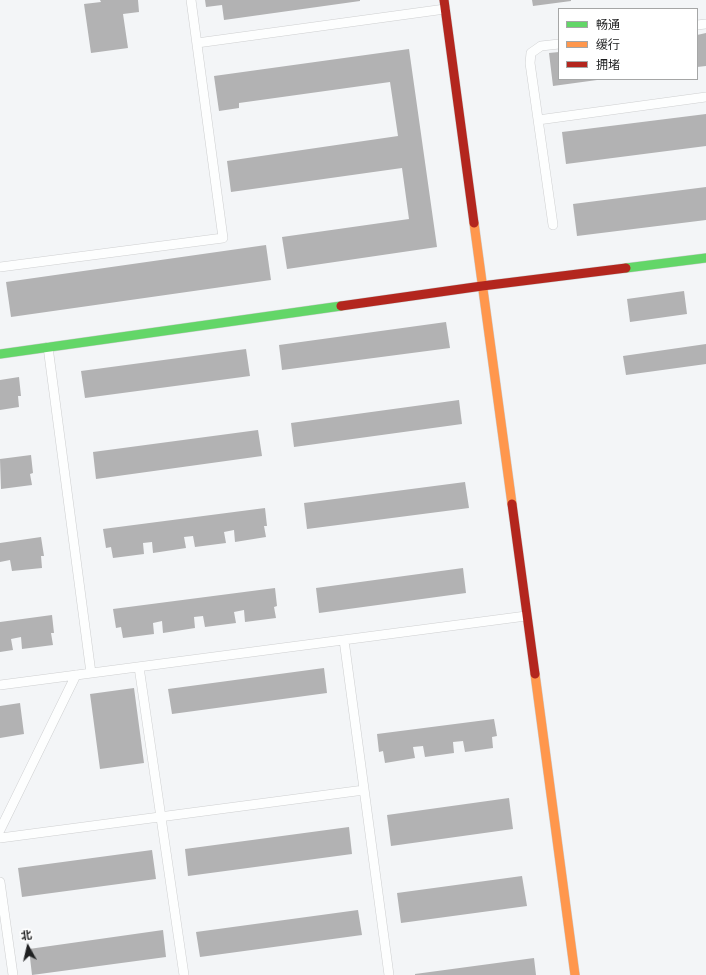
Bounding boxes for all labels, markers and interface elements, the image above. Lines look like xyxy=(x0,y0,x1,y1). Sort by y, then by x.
legend xyxy=(558,8,698,80)
text: 畅通 xyxy=(596,15,620,34)
text: 缓行 xyxy=(596,35,620,54)
text: 拥堵 xyxy=(596,55,620,74)
text: 北 xyxy=(20,926,33,944)
north arrow xyxy=(8,927,48,967)

